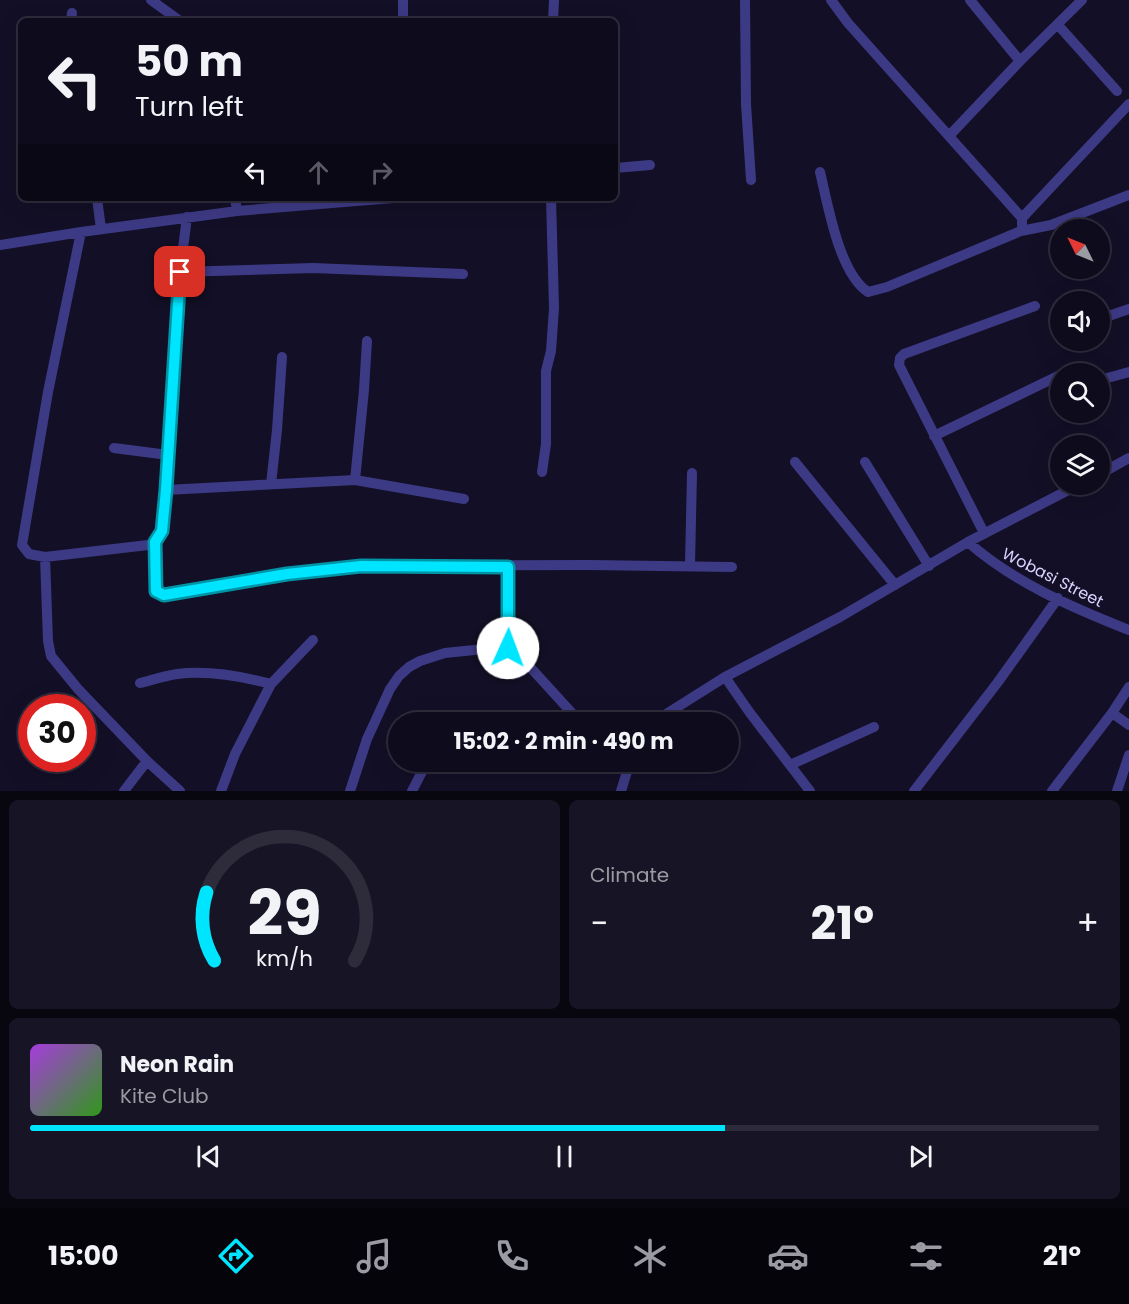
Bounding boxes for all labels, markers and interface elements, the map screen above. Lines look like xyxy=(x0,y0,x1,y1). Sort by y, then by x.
text: 50 m xyxy=(135,32,243,91)
icon: left xyxy=(36,42,114,120)
text: Turn left xyxy=(135,88,244,125)
icon: left xyxy=(239,156,272,189)
icon: ahead xyxy=(302,156,335,189)
icon: right xyxy=(365,156,398,189)
north arrow xyxy=(1050,219,1110,279)
map controls xyxy=(1050,219,1110,495)
pin xyxy=(154,246,205,297)
icon: arrive xyxy=(163,255,196,288)
button: sound xyxy=(1050,291,1110,351)
button: search xyxy=(1050,363,1110,423)
button: layers xyxy=(1050,435,1110,495)
street label: Wobasi Street xyxy=(998,542,1108,613)
position arrow xyxy=(476,616,540,680)
speed limit sign: 30 xyxy=(18,694,96,772)
text: 15:02 · 2 min · 490 m xyxy=(453,726,674,757)
text: Climate xyxy=(590,861,669,889)
text: 29 xyxy=(247,869,321,957)
text: 21° xyxy=(811,892,874,955)
text: − xyxy=(590,900,608,947)
text: + xyxy=(1076,900,1099,947)
text: km/h xyxy=(256,944,313,975)
text: Neon Rain xyxy=(120,1049,234,1080)
text: Kite Club xyxy=(120,1082,209,1110)
icon: previous xyxy=(192,1140,225,1173)
icon: pause xyxy=(548,1140,581,1173)
icon: next xyxy=(904,1140,937,1173)
icon: directions xyxy=(215,1235,257,1277)
icon: music xyxy=(353,1235,395,1277)
icon: phone xyxy=(491,1235,533,1277)
icon: climate xyxy=(629,1235,671,1277)
icon: car xyxy=(767,1235,809,1277)
icon: filters xyxy=(905,1235,947,1277)
text: 15:00 xyxy=(48,1237,119,1274)
text: 21° xyxy=(1043,1237,1081,1274)

